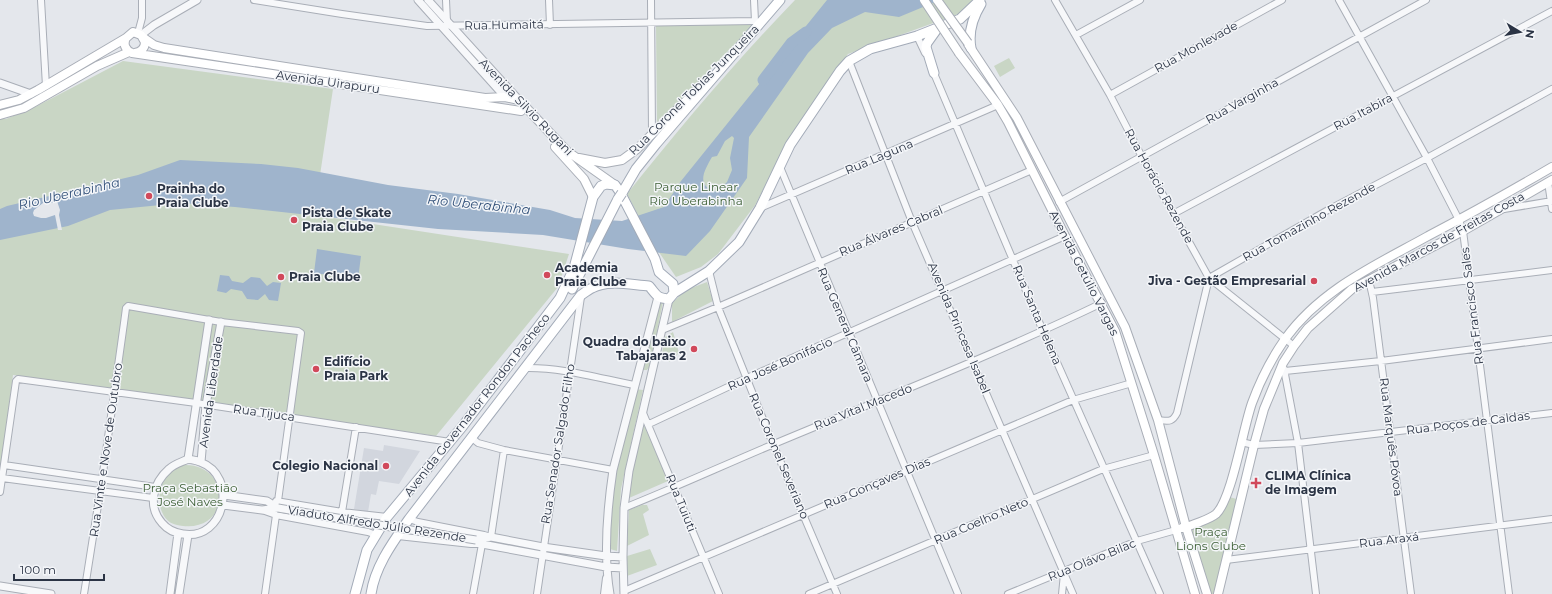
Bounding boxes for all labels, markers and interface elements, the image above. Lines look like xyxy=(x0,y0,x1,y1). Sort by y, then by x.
north arrow xyxy=(1500,12,1540,52)
street label: Rua Humaitá xyxy=(464,16,544,33)
street label: Rua Monlevade xyxy=(1151,17,1240,76)
street label: Rua Coronel Tobias Junqueira xyxy=(625,21,762,158)
text: N xyxy=(1522,28,1538,39)
street label: Avenida Silvio Rugani xyxy=(476,55,577,158)
street label: Avenida Uirapuru xyxy=(275,67,381,96)
street label: Rua Varginha xyxy=(1203,74,1281,127)
street label: Rua Itabira xyxy=(1331,90,1395,133)
street label: Rua Horácio Rezende xyxy=(1122,126,1197,246)
street label: Rua Laguna xyxy=(842,135,915,178)
water label: Rio Uberabinha xyxy=(17,174,121,212)
park label: Parque Linear Rio Uberabinha xyxy=(649,179,743,208)
street label: Rua Tomazinho Rezende xyxy=(1240,179,1378,264)
place label: Prainha do Praia Clube xyxy=(157,181,229,210)
street label: Avenida Marcos de Freitas Costa xyxy=(1351,188,1527,295)
marker: Prainha do Praia Clube xyxy=(144,191,154,201)
water label: Rio Uberabinha xyxy=(427,191,532,217)
street label: Rua Álvares Cabral xyxy=(837,202,945,259)
place label: Pista de Skate Praia Clube xyxy=(302,205,392,234)
street label: Avenida Getúlio Vargas xyxy=(1046,208,1123,338)
marker: Pista de Skate Praia Clube xyxy=(289,215,299,225)
street label: Rua Francisco Sales xyxy=(1457,247,1486,365)
place label: Academia Praia Clube xyxy=(554,260,627,289)
street label: Avenida Princesa Isabel xyxy=(925,260,994,396)
street label: Rua Santa Helena xyxy=(1010,263,1065,367)
street label: Rua General Câmara xyxy=(814,265,876,385)
place label: Praia Clube xyxy=(289,269,361,284)
marker: Academia Praia Clube xyxy=(542,270,552,280)
marker: Praia Clube xyxy=(276,272,286,282)
place label: Jiva - Gestão Empresarial xyxy=(1147,273,1306,288)
marker: Jiva - Gestão Empresarial xyxy=(1309,276,1319,286)
street label: Avenida Governador Rondon Pacheco xyxy=(400,310,553,499)
place label: Quadra do baixo Tabajaras 2 xyxy=(583,334,686,363)
street label: Rua José Bonifácio xyxy=(725,334,835,393)
street label: Avenida Liberdade xyxy=(195,335,226,449)
marker: Quadra do baixo Tabajaras 2 xyxy=(689,344,699,354)
place label: Edifício Praia Park xyxy=(324,354,388,383)
street label: Rua Vinte e Nove de Outubro xyxy=(86,362,125,538)
street label: Rua Senador Salgado Filho xyxy=(537,363,578,525)
marker: Edifício Praia Park xyxy=(311,364,321,374)
street label: Rua Marquês Póvoa xyxy=(1377,377,1406,497)
street label: Rua Vital Macedo xyxy=(812,380,914,433)
street label: Rua Coronel Severiano xyxy=(746,391,813,521)
street label: Rua Tijuca xyxy=(232,401,296,424)
street label: Rua Poços de Caldas xyxy=(1405,407,1531,438)
street label: Rua Gonçaves Dias xyxy=(821,453,932,512)
place label: Colegio Nacional xyxy=(272,458,378,473)
marker: Colegio Nacional xyxy=(381,461,391,471)
place label: CLIMA Clínica de Imagem xyxy=(1265,468,1351,497)
street label: Rua Tuiuti xyxy=(663,472,700,534)
marker: CLIMA Clínica de Imagem xyxy=(1250,477,1262,489)
park label: Praça Sebastião José Naves xyxy=(142,480,238,509)
street label: Rua Coelho Neto xyxy=(931,494,1030,547)
street label: Viaduto Alfredo Júlio Rezende xyxy=(287,502,467,545)
park label: Praça Lions Clube xyxy=(1176,524,1246,553)
street label: Rua Araxá xyxy=(1358,528,1420,551)
street label: Rua Olávo Bilac xyxy=(1046,535,1138,584)
scale bar xyxy=(14,556,104,582)
text: 100 m xyxy=(20,562,56,577)

